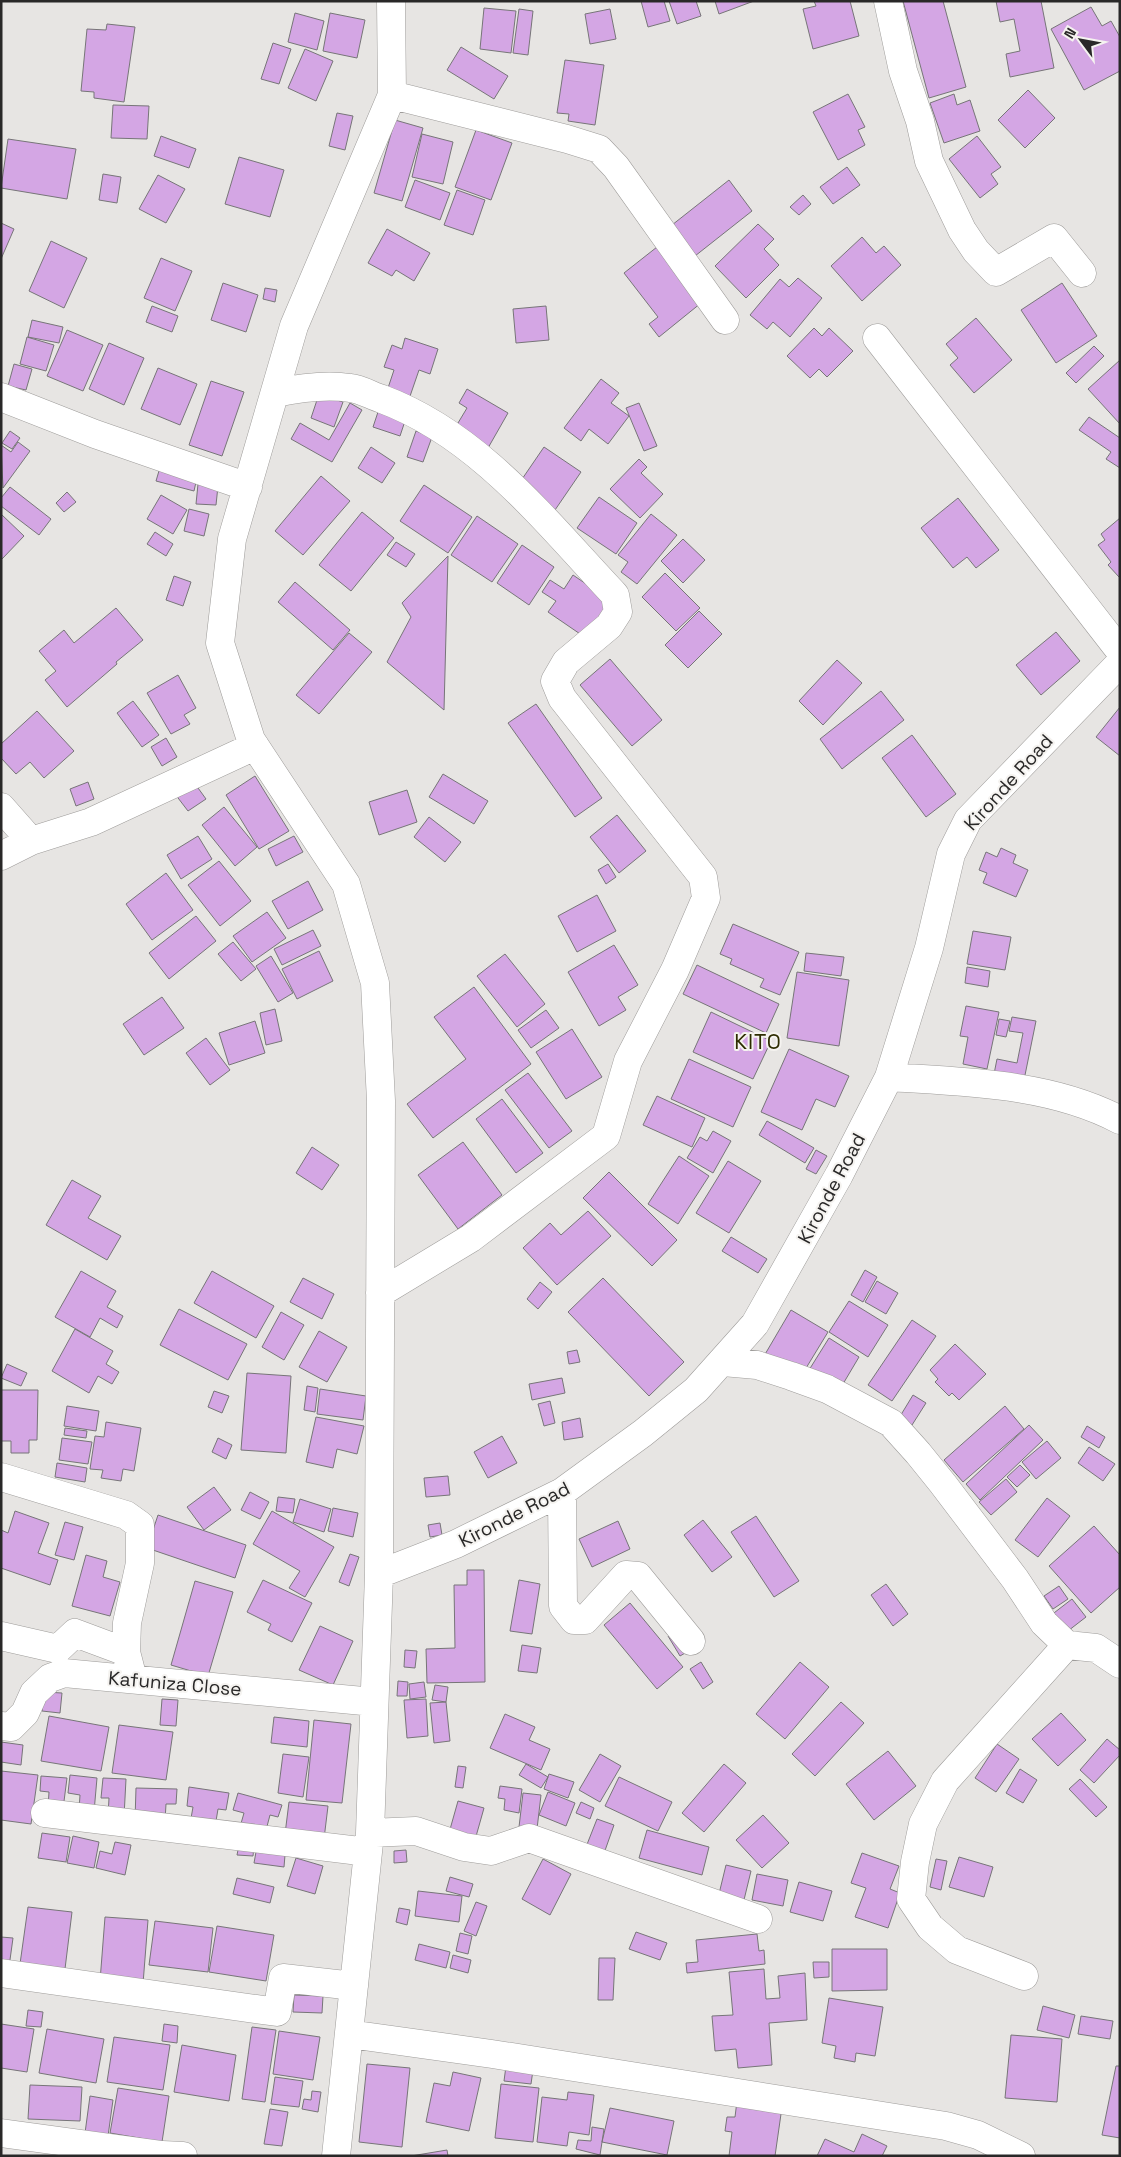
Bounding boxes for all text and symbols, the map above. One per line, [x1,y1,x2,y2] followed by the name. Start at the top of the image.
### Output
[1056,15,1106,65] north arrow
[1060,24,1080,42] text: N
[958,729,1058,836] street label: Kironde Road
[734,1028,782,1055] district label: KITO
[792,1129,871,1248] street label: Kironde Road
[454,1476,574,1553] street label: Kironde Road
[107,1665,243,1702] street label: Kafuniza Close

